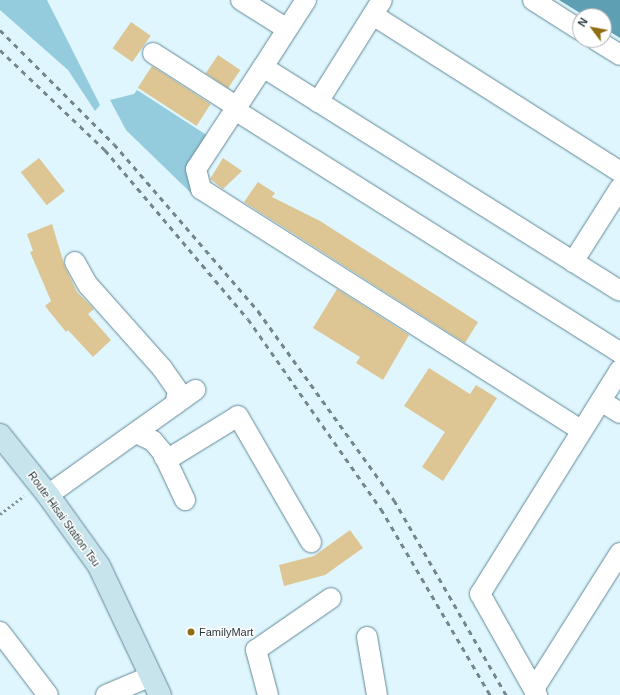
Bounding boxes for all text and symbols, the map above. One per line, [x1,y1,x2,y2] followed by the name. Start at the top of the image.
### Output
[572,8,612,48] north arrow
[575,16,590,29] text: N
[25,469,103,569] street label: Route Hisai Station Tsu
[199,625,253,639] place label: FamilyMart
[186,627,196,637] marker: FamilyMart

